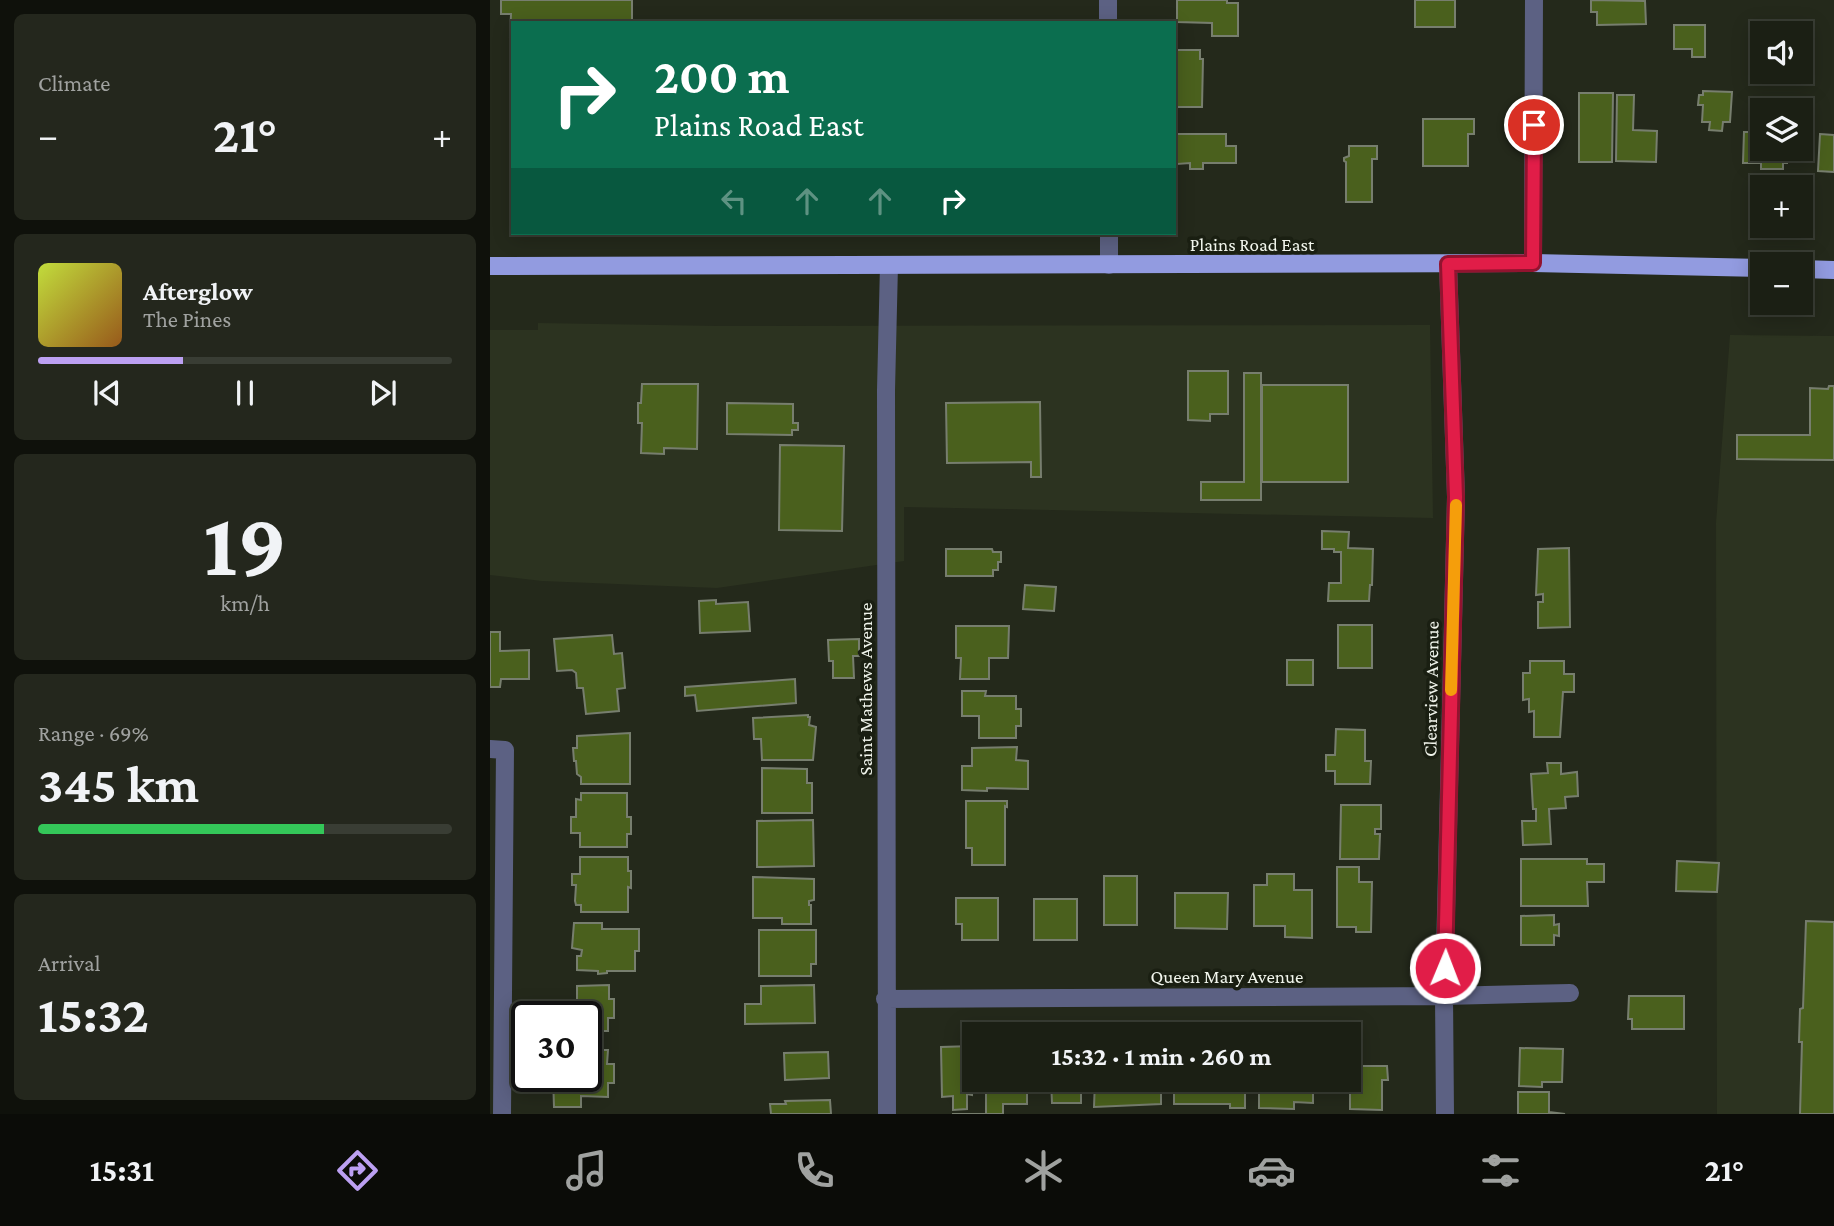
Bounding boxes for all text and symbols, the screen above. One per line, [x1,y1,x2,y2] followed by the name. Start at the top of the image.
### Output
[1750,21,1813,315] map controls
[1750,21,1813,84] button: sound
[539,49,630,140] icon: right
[654,49,789,104] text: 200 m
[38,70,110,96] text: Climate
[1504,95,1564,155] pin
[1750,98,1813,161] button: layers
[213,105,277,163] text: 21°
[1515,106,1553,144] icon: arrive
[654,107,864,143] text: Plains Road East
[38,114,58,156] text: −
[432,114,452,156] text: +
[1750,175,1813,238] button: +
[715,182,753,220] icon: left
[788,182,826,220] icon: ahead
[861,182,899,220] icon: ahead
[934,182,972,220] icon: right
[1190,234,1315,255] street label: Plains Road East
[1750,252,1813,315] button: −
[143,277,253,306] text: Afterglow
[143,306,231,332] text: The Pines
[88,374,126,412] icon: previous
[226,374,264,412] icon: pause
[364,374,402,412] icon: next
[203,493,287,595] text: 19
[220,590,270,616] text: km/h
[855,603,876,775] street label: Saint Mathews Avenue
[1419,621,1443,757] street label: Clearview Avenue
[38,720,149,746] text: Range · 69%
[38,755,199,813] text: 345 km
[1408,931,1482,1005] position arrow
[38,950,101,976] text: Arrival
[1151,966,1303,987] street label: Queen Mary Avenue
[38,985,149,1043] text: 15:32
[511,1001,602,1092] speed limit sign: 30
[1051,1042,1272,1071] text: 15:32 · 1 min · 260 m
[333,1146,382,1195] icon: directions
[562,1146,611,1195] icon: music
[790,1146,839,1195] icon: phone
[1019,1146,1068,1195] icon: climate
[1247,1146,1296,1195] icon: car
[1476,1146,1525,1195] icon: filters
[90,1152,154,1188] text: 15:31
[1704,1152,1744,1188] text: 21°

